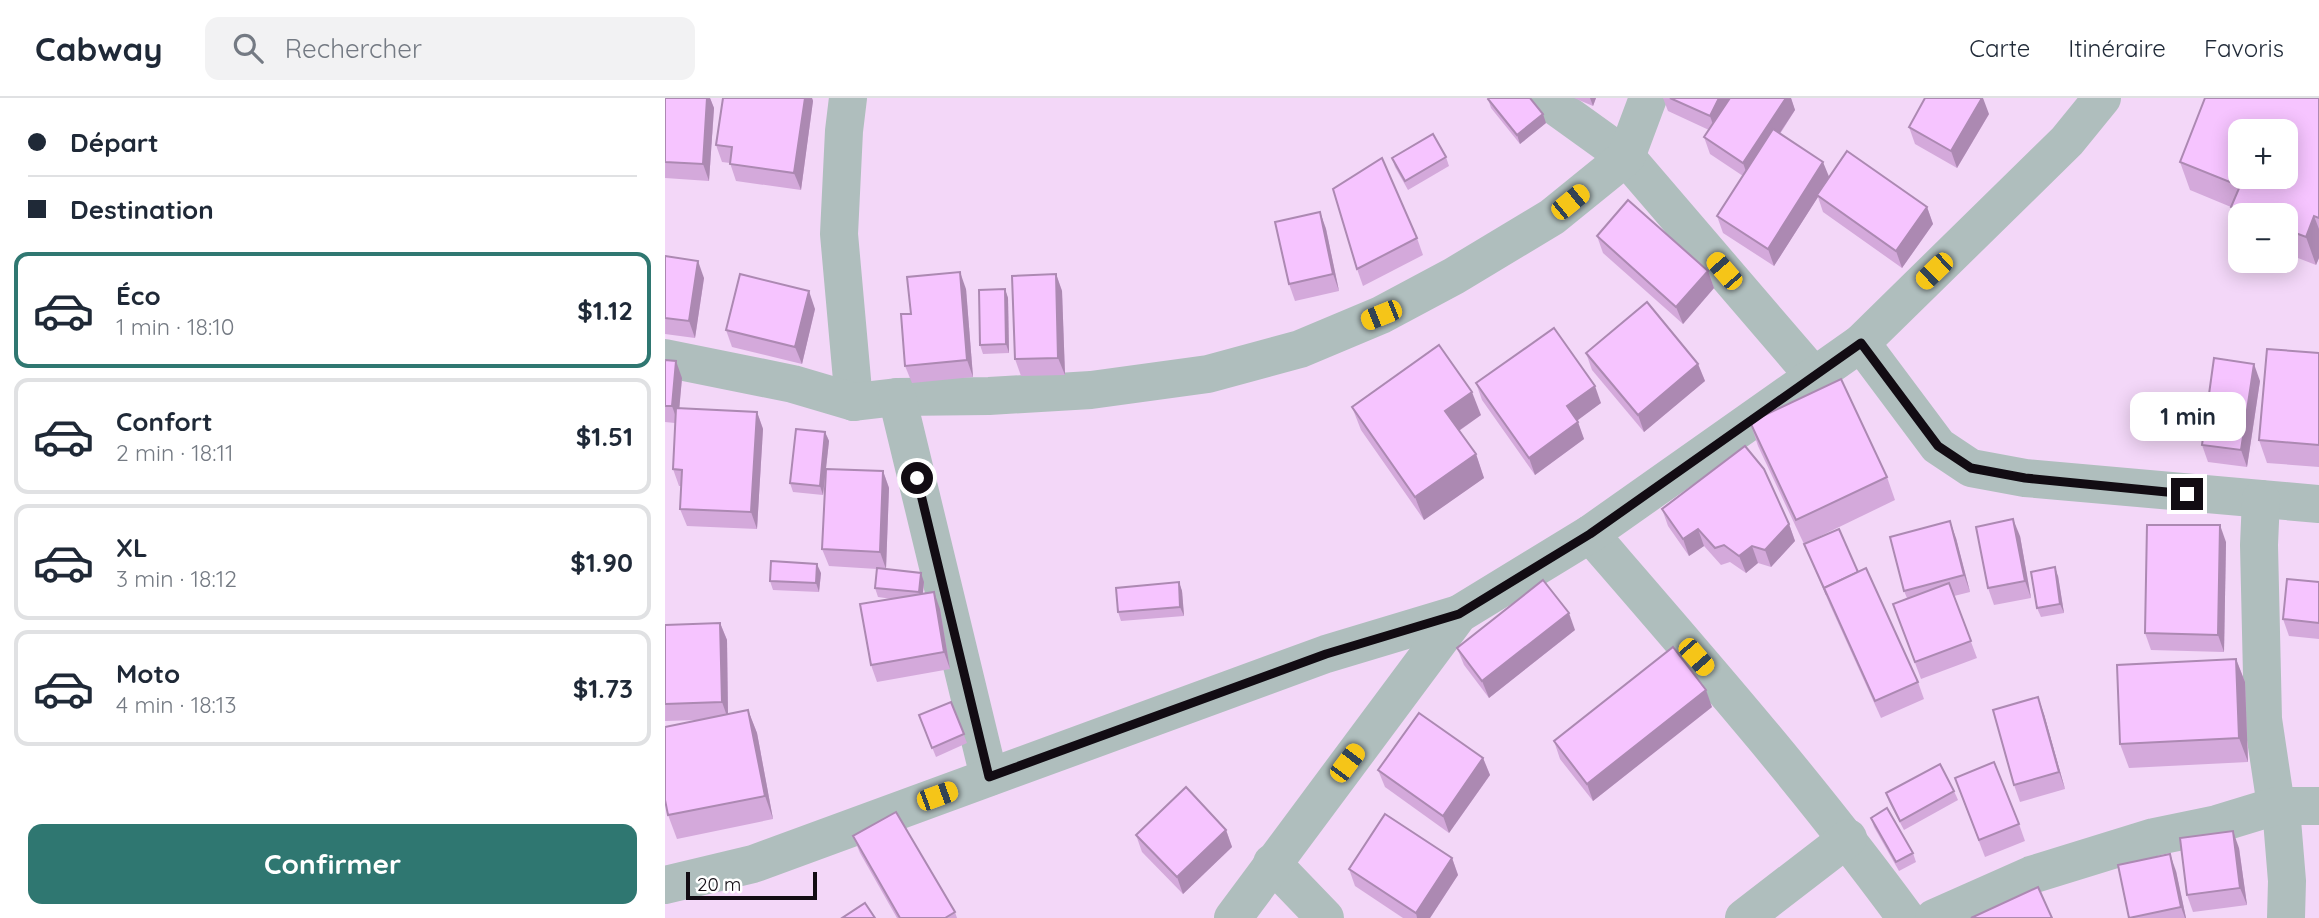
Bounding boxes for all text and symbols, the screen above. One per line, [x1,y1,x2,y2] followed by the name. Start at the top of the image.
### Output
[205,17,695,80] search box
[35,28,163,69] text: Cabway
[229,29,267,67] icon: search
[285,32,422,65] text: Rechercher
[1969,33,2030,63] text: Carte
[2068,33,2166,63] text: Itinéraire
[2204,33,2284,63] text: Favoris
[2228,119,2298,273] map controls
[2228,119,2298,189] button: +
[70,126,159,159] text: Départ
[1548,181,1593,223] car
[70,193,214,226] text: Destination
[2228,203,2298,273] button: −
[1703,248,1746,294] car
[1912,249,1957,293] car
[32,279,95,342] icon: car
[116,279,161,312] text: Éco
[577,294,633,327] text: $1.12
[1358,297,1405,333] car
[116,312,234,341] text: 1 min · 18:10
[2129,392,2245,442] callout: 1 min
[2160,402,2216,431] text: 1 min
[32,405,95,468] icon: car
[116,405,213,438] text: Confort
[576,420,633,453] text: $1.51
[116,438,234,467] text: 2 min · 18:11
[901,462,933,494] route start
[2171,478,2203,510] route end
[32,531,95,594] icon: car
[116,531,148,564] text: XL
[570,546,633,579] text: $1.90
[116,564,237,593] text: 3 min · 18:12
[1675,634,1718,680] car
[32,657,95,720] icon: car
[116,657,180,690] text: Moto
[573,672,633,705] text: $1.73
[116,690,236,719] text: 4 min · 18:13
[1326,740,1369,786] car
[914,779,961,813] car
[28,824,637,904] button: Confirmer
[686,869,817,901] scale bar
[697,872,741,896] text: 20 m

